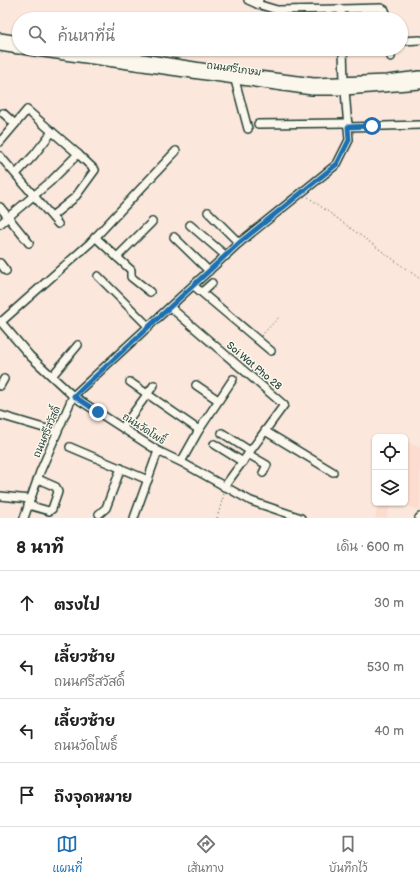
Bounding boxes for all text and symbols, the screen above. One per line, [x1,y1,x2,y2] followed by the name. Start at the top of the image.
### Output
[12,12,408,56] search box
[26,23,48,45] icon: search
[58,27,115,46] text: ค้นหาที่นี่
[206,58,262,79] street label: ถนนศรีเกษม
[363,117,381,135] route start
[224,339,284,393] street label: Soi Wat Pho 28
[27,403,63,459] street label: ถนนศรีสวัสดิ์
[89,403,107,421] route end
[120,407,171,448] street label: ถนนวัดโพธิ์
[372,434,408,506] map controls
[372,434,408,470] button: locate
[372,470,408,506] button: layers
[16,538,64,558] text: 8 นาที
[336,539,404,555] text: เดิน · 600 m
[16,592,38,614] icon: ahead
[374,595,404,611] text: 30 m
[54,596,100,615] text: ตรงไป
[54,648,115,667] text: เลี้ยวซ้าย
[16,656,38,678] icon: left
[367,659,404,675] text: 530 m
[54,674,125,690] text: ถนนศรีสวัสดิ์
[54,712,115,731] text: เลี้ยวซ้าย
[16,720,38,742] icon: left
[374,723,404,739] text: 40 m
[54,738,118,754] text: ถนนวัดโพธิ์
[16,784,38,806] icon: arrive
[54,788,132,807] text: ถึงจุดหมาย
[53,833,82,876] tab: แผนที่
[187,833,224,876] tab: เส้นทาง
[329,833,367,876] tab: บันทึกไว้

